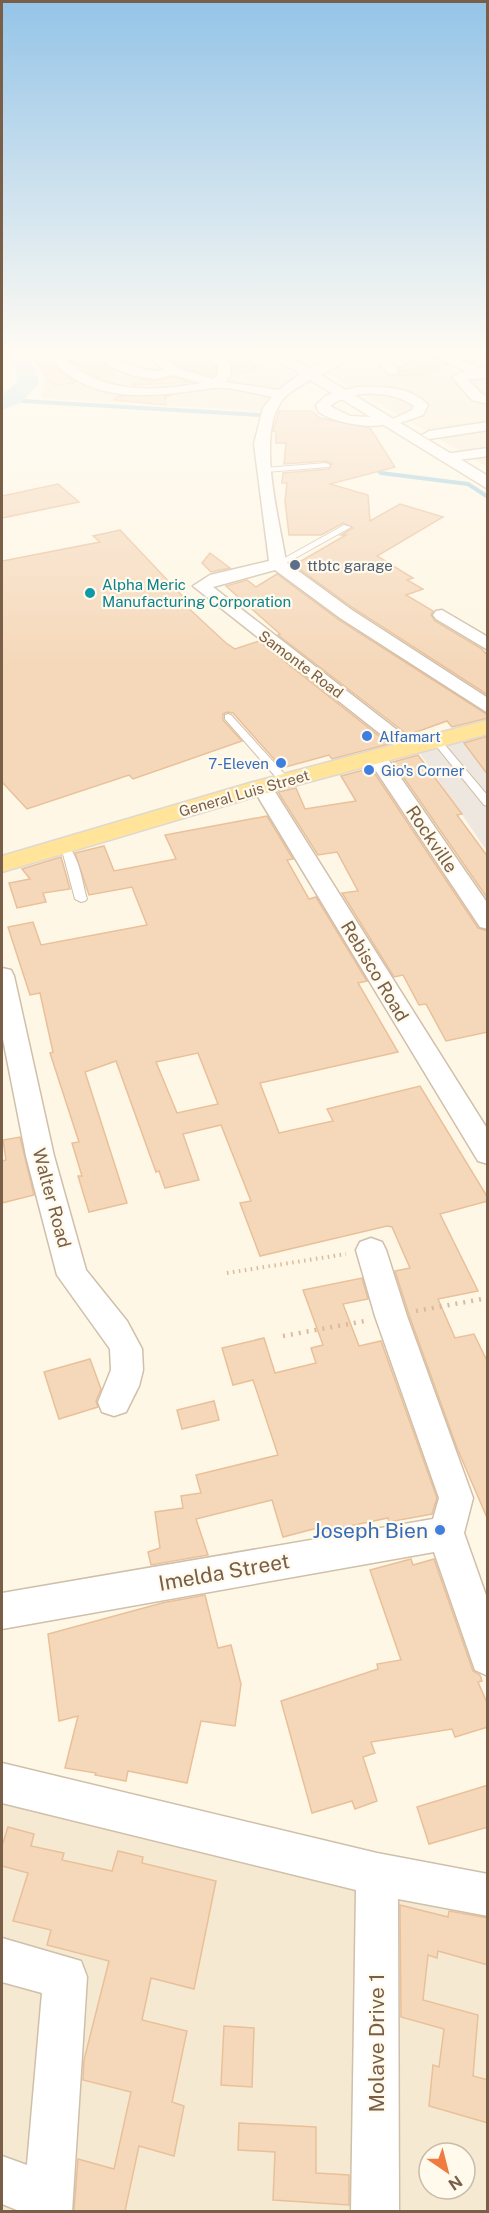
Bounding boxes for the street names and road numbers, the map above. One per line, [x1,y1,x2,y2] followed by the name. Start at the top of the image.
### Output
[255,627,347,701] street label: Samonte Road
[177,766,311,820] street label: General Luis Street
[402,802,462,876] street label: Rockville
[337,917,413,1025] street label: Rebisco Road
[29,1146,75,1250] street label: Walter Road
[157,1548,291,1596] street label: Imelda Street
[364,1974,389,2112] street label: Molave Drive 1

